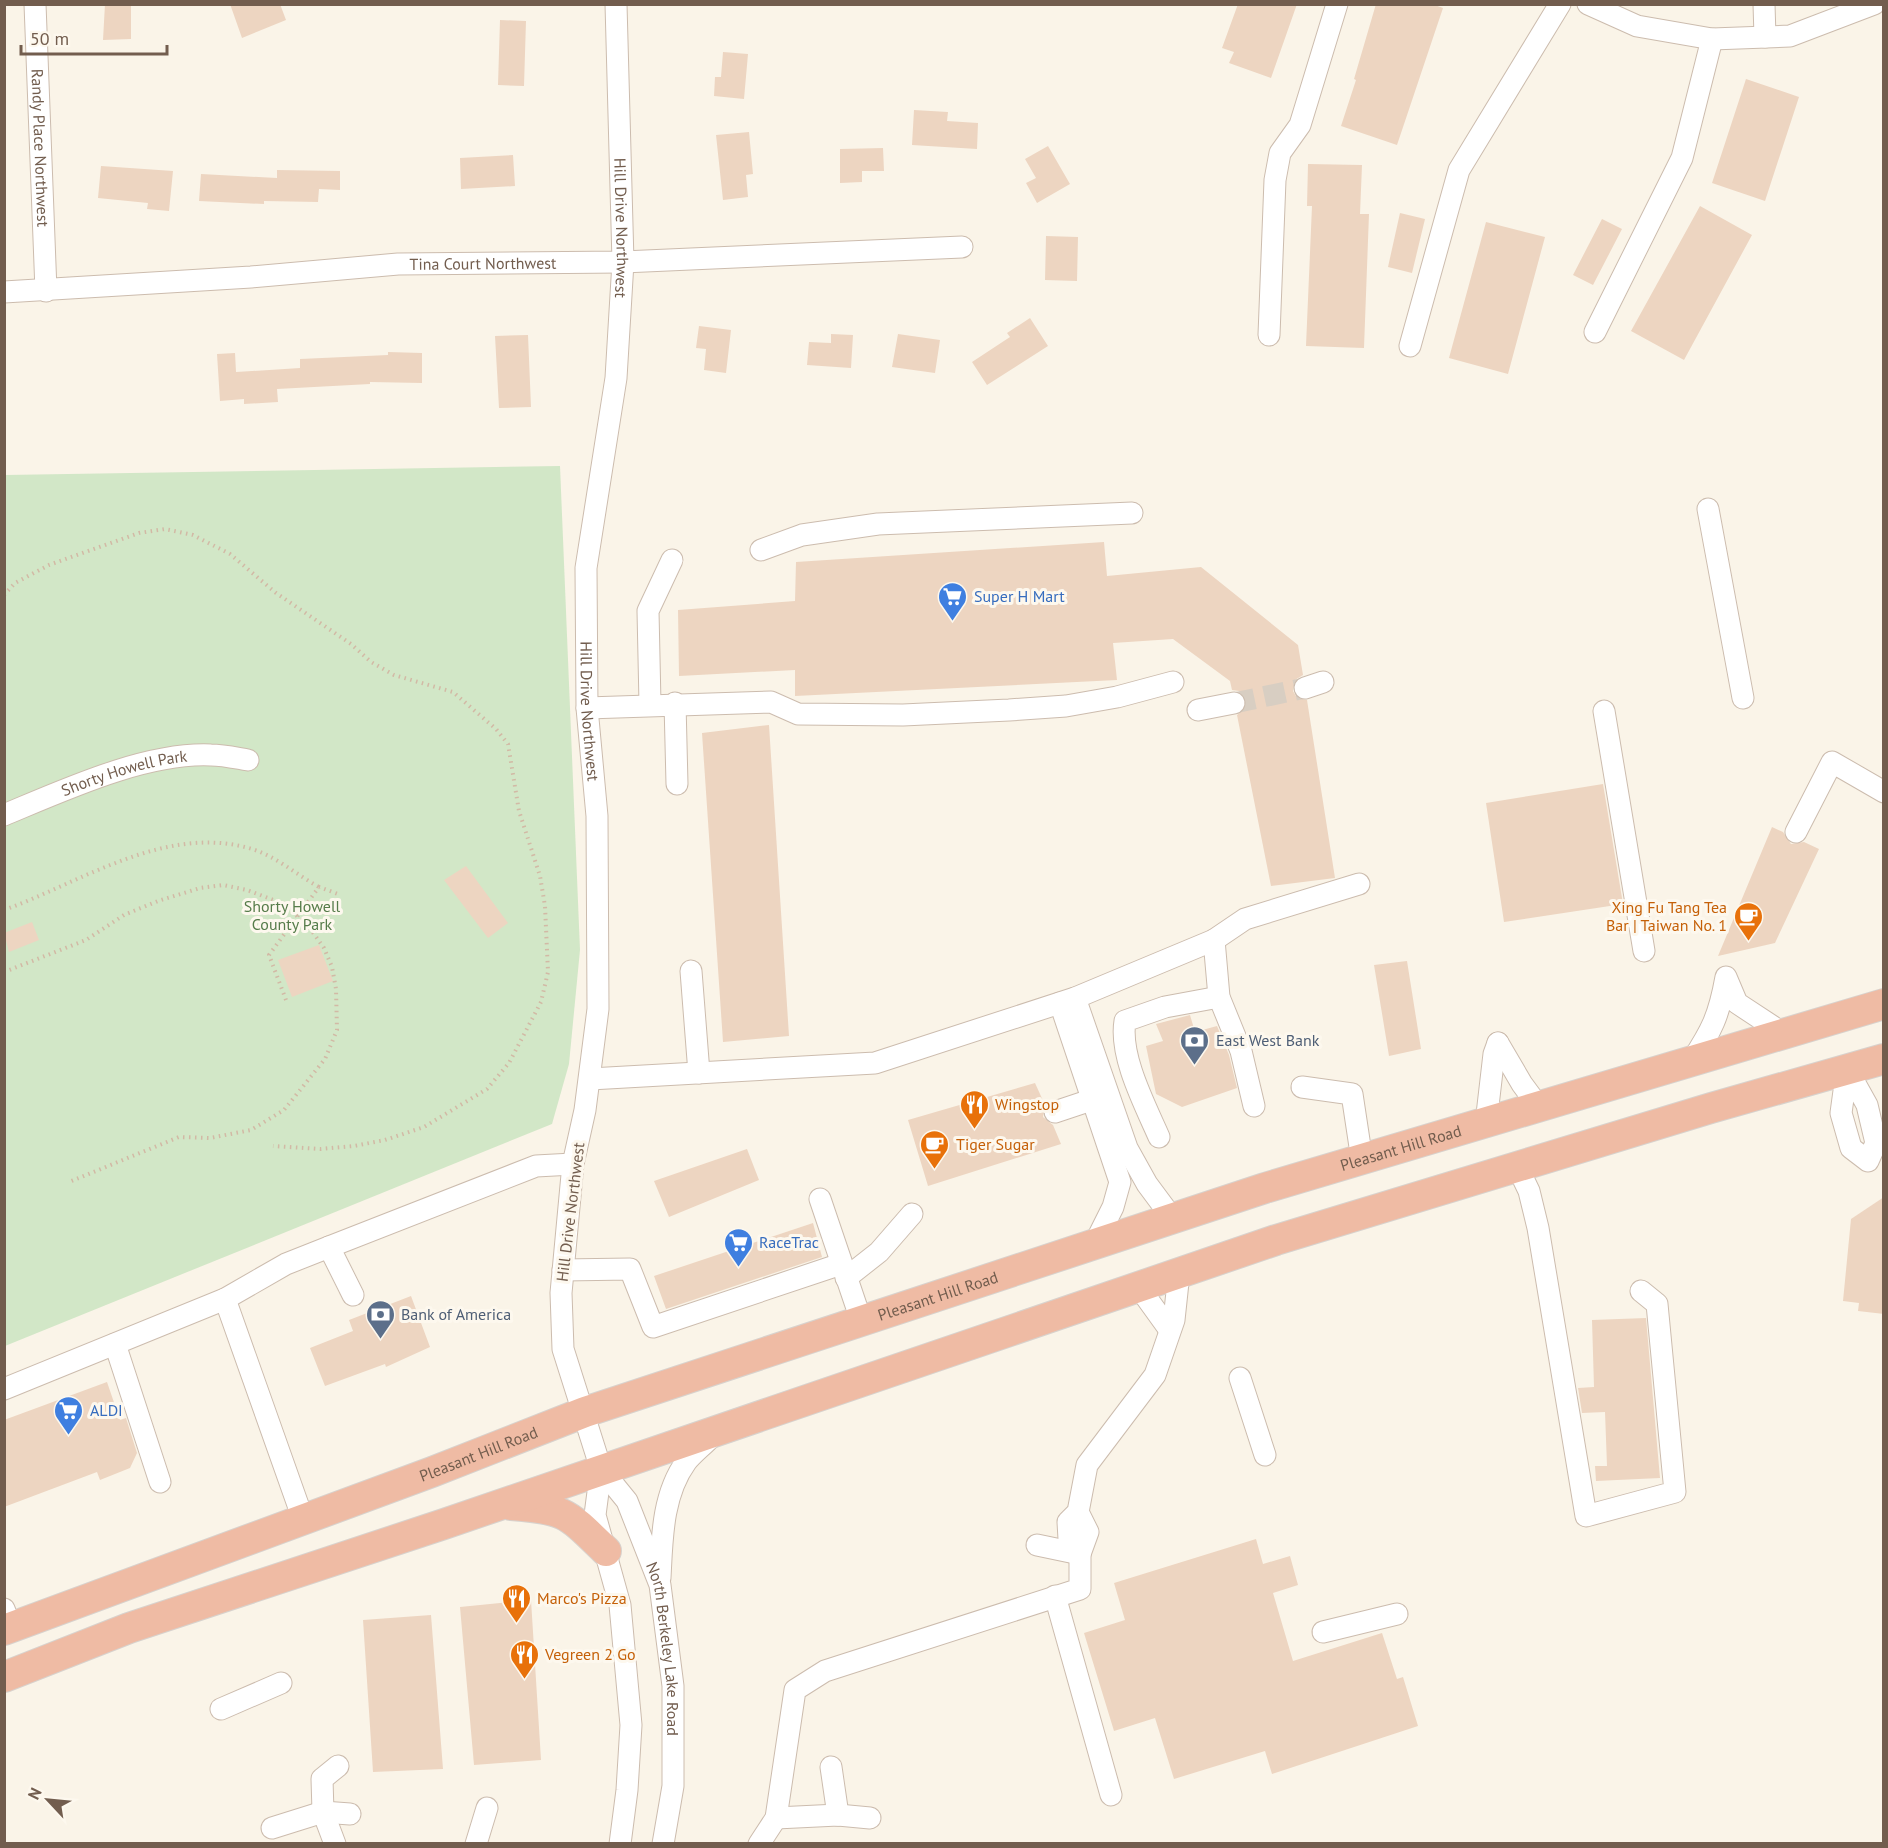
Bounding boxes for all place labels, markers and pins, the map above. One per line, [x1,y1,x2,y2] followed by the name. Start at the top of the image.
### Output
[937,580,969,622] supermarket icon: Super H Mart
[974,586,1065,606] place label: Super H Mart
[1606,897,1727,935] place label: Xing Fu Tang Tea Bar | Taiwan No. 1
[1732,900,1764,942] cafe icon: Xing Fu Tang Tea Bar | Taiwan No. 1
[1179,1024,1211,1066] bank icon: East West Bank
[1216,1030,1320,1050] place label: East West Bank
[958,1088,990,1130] restaurant icon: Wingstop
[995,1094,1059,1114] place label: Wingstop
[919,1128,951,1170] cafe icon: Tiger Sugar
[956,1134,1035,1154] place label: Tiger Sugar
[722,1226,754,1268] supermarket icon: RaceTrac
[759,1232,819,1252] place label: RaceTrac
[364,1298,396,1340] bank icon: Bank of America
[401,1304,511,1324] place label: Bank of America
[53,1394,85,1436] supermarket icon: ALDI
[90,1400,123,1420] place label: ALDI
[500,1582,532,1624] restaurant icon: Marco's Pizza
[537,1588,627,1608] place label: Marco's Pizza
[508,1638,540,1680] restaurant icon: Vegreen 2 Go
[544,1644,636,1664] place label: Vegreen 2 Go

